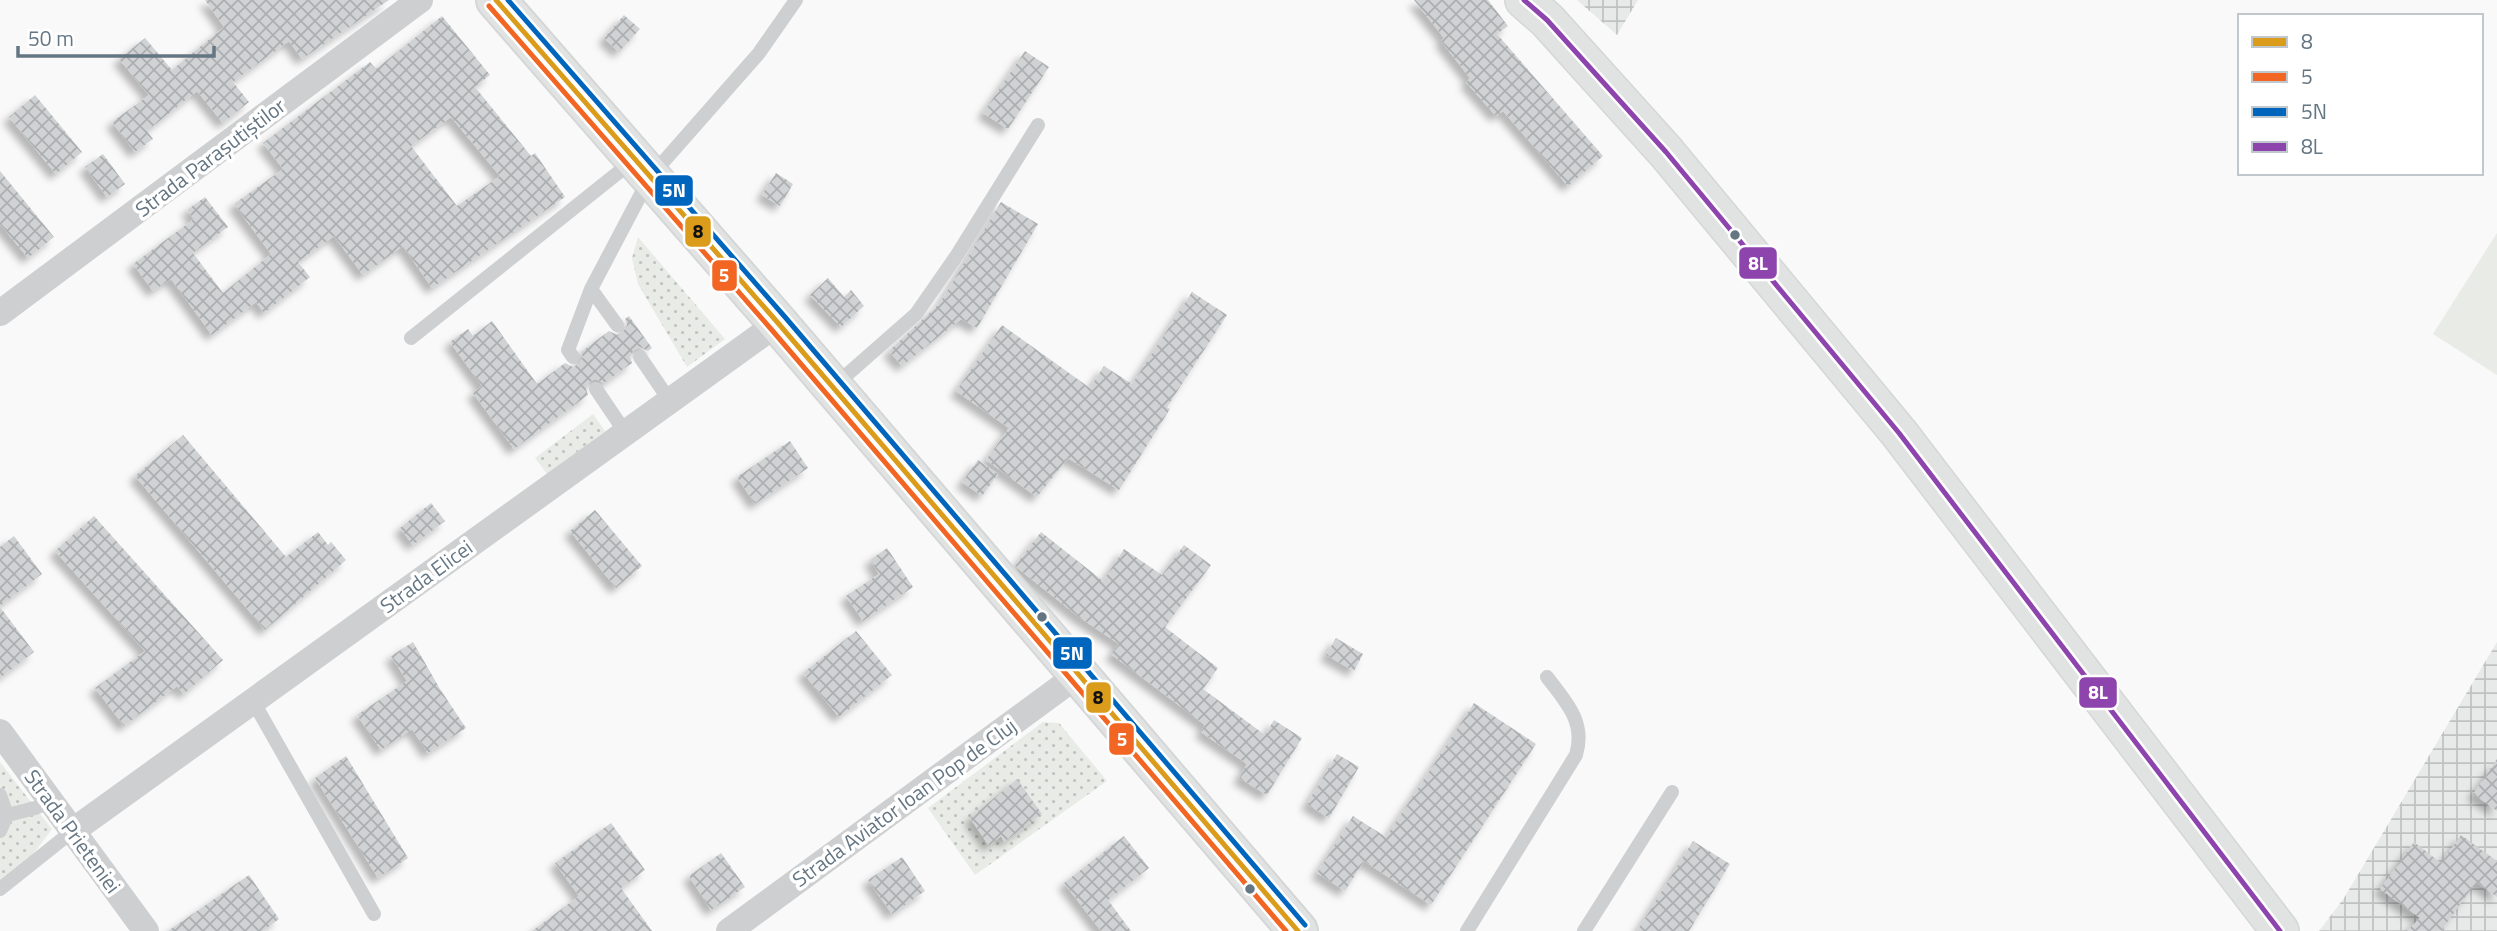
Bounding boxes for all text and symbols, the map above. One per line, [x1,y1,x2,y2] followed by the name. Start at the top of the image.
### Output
[18,14,214,58] scale bar
[2238,14,2483,175] legend
[28,22,74,54] text: 50 m
[2301,25,2313,57] text: 8
[2301,60,2313,92] text: 5
[128,90,292,224] street label: Strada Parașutiștilor
[2301,95,2327,127] text: 5N
[2301,130,2323,162] text: 8L
[654,174,694,207] line badge: 5N
[662,175,686,204] text: 5N
[684,215,712,248] line badge: 8
[693,216,704,245] text: 8
[1728,228,1742,242] unlabelled marker
[1738,246,1778,280] line badge: 8L
[1748,248,1768,277] text: 8L
[711,259,738,292] line badge: 5
[719,260,729,289] text: 5
[373,531,479,621] street label: Strada Elicei
[1035,610,1049,624] unlabelled marker
[1052,636,1093,670] line badge: 5N
[1060,638,1084,667] text: 5N
[2078,676,2118,709] line badge: 8L
[2088,677,2108,706] text: 8L
[1085,681,1112,714] line badge: 8
[1093,682,1104,711] text: 8
[785,710,1023,894] street label: Strada Aviator Ioan Pop de Cluj
[1108,722,1135,756] line badge: 5
[1117,724,1127,753] text: 5
[17,762,129,900] street label: Strada Prieteniei
[1243,882,1257,896] unlabelled marker

